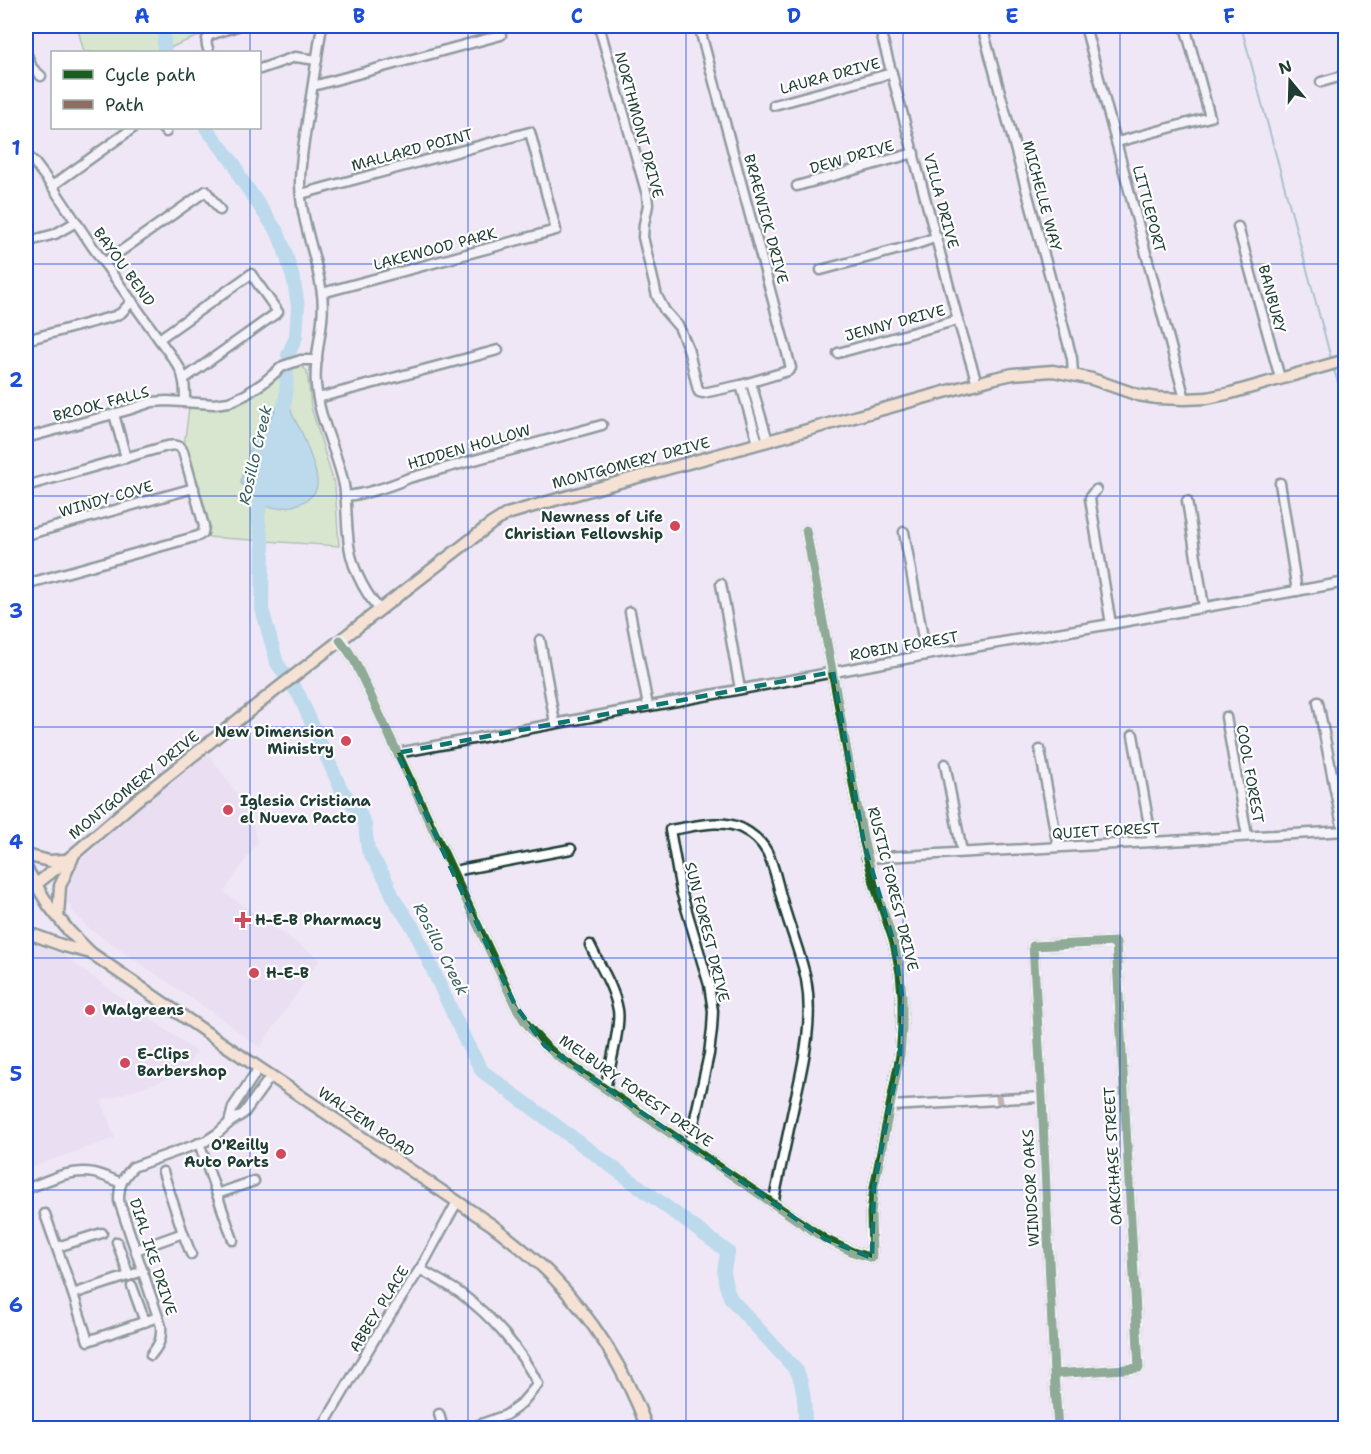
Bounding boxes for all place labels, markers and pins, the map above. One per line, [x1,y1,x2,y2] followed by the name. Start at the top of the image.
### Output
[504,507,663,544] place label: Newness of Life Christian Fellowship
[668,519,682,533] marker: Newness of Life Christian Fellowship
[215,722,334,759] place label: New Dimension Ministry
[339,734,353,748] marker: New Dimension Ministry
[240,791,372,828] place label: Iglesia Cristiana el Nueva Pacto
[221,803,235,817] marker: Iglesia Cristiana el Nueva Pacto
[255,910,381,930] place label: H-E-B Pharmacy
[236,913,250,927] marker: H-E-B Pharmacy
[266,963,309,983] place label: H-E-B
[247,966,261,980] marker: H-E-B
[102,1000,184,1020] place label: Walgreens
[83,1003,97,1017] marker: Walgreens
[137,1044,227,1081] place label: E-Clips Barbershop
[118,1056,132,1070] marker: E-Clips Barbershop
[184,1135,269,1172] place label: O'Reilly Auto Parts
[274,1147,288,1161] marker: O'Reilly Auto Parts

